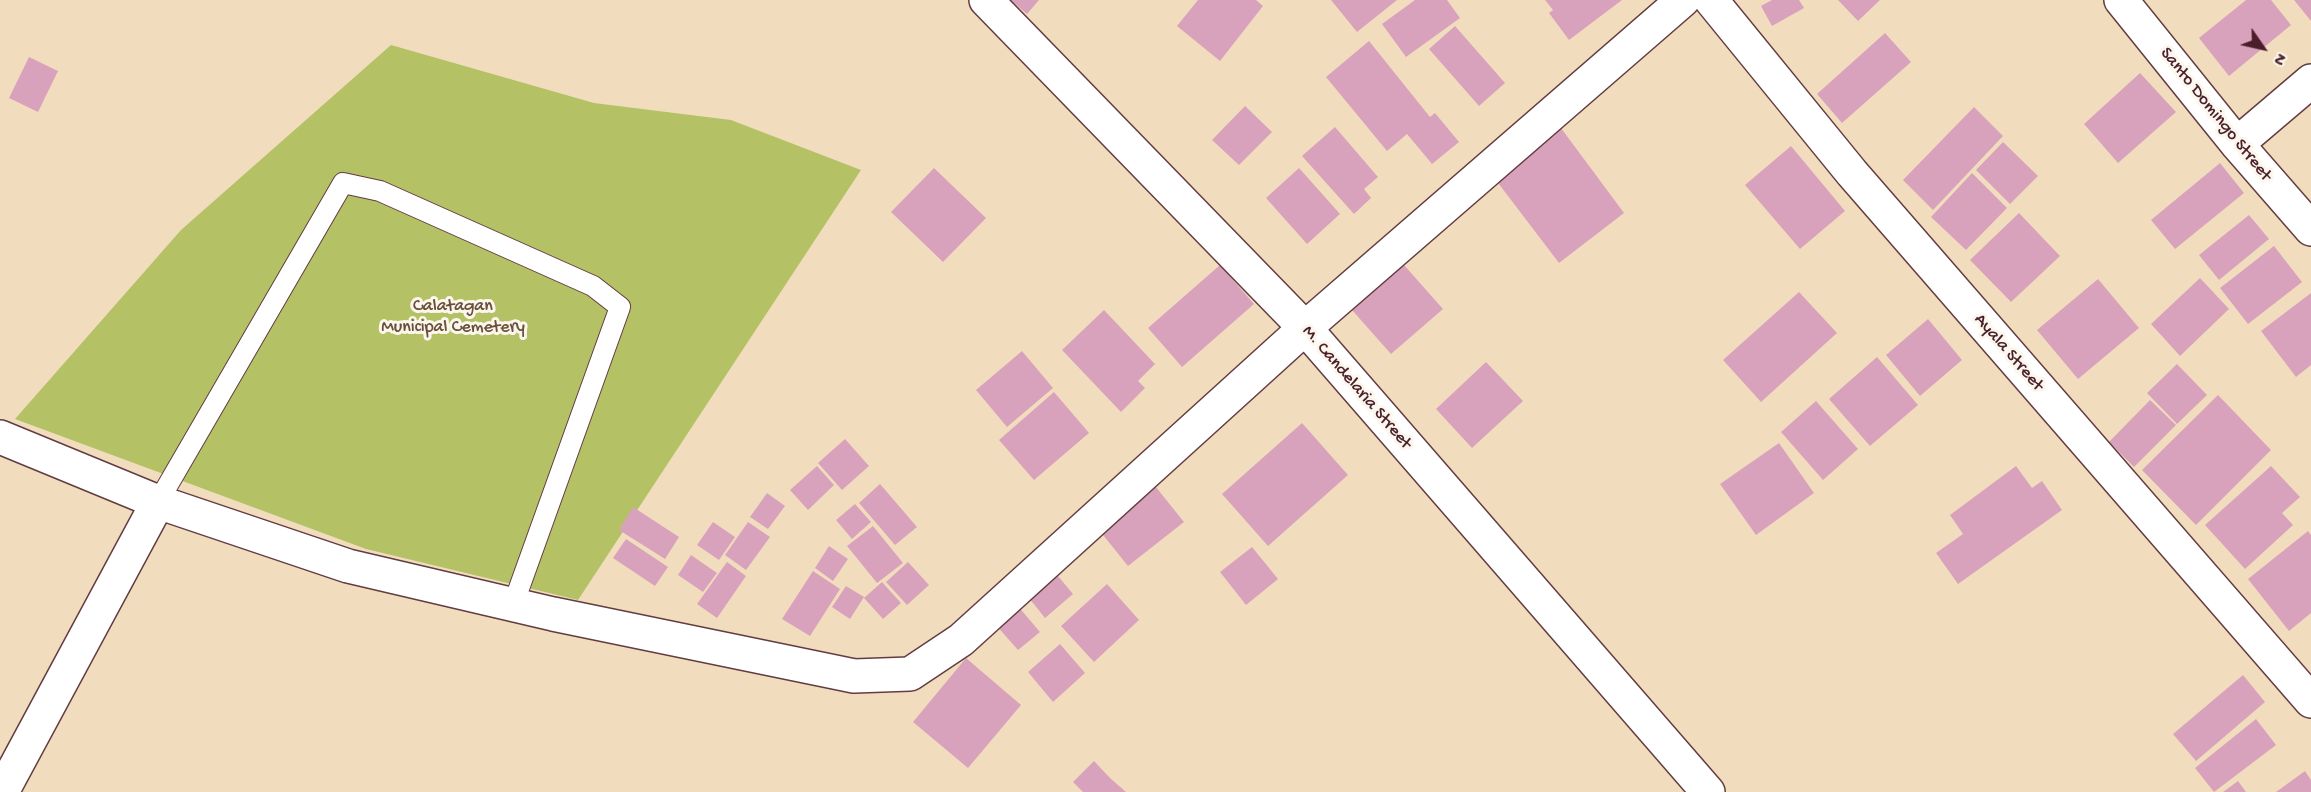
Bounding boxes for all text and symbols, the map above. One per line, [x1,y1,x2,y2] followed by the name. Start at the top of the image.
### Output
[2233,18,2293,78] north arrow
[2154,44,2276,186] street label: Santo Domingo Street
[2268,49,2289,68] text: N
[381,296,525,338] park label: Calatagan Municipal Cemetery
[1968,310,2048,396] street label: Ayala Street
[1296,322,1416,454] street label: M. Candelaria Street

